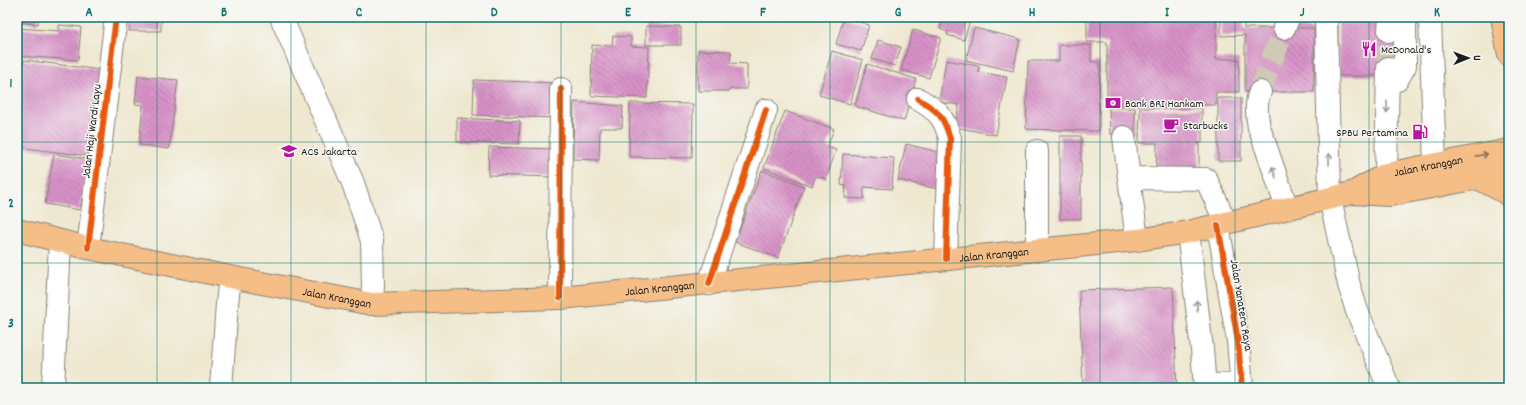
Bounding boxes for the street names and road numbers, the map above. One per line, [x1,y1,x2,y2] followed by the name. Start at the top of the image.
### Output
[78,83,107,179] street label: Jalan Haji Wardi Layu
[1393,152,1465,182] street label: Jalan Kranggan
[959,244,1030,268] street label: Jalan Kranggan
[1225,258,1256,353] street label: Jalan Yanatera Raya
[624,277,696,301] street label: Jalan Kranggan
[301,284,373,314] street label: Jalan Kranggan

